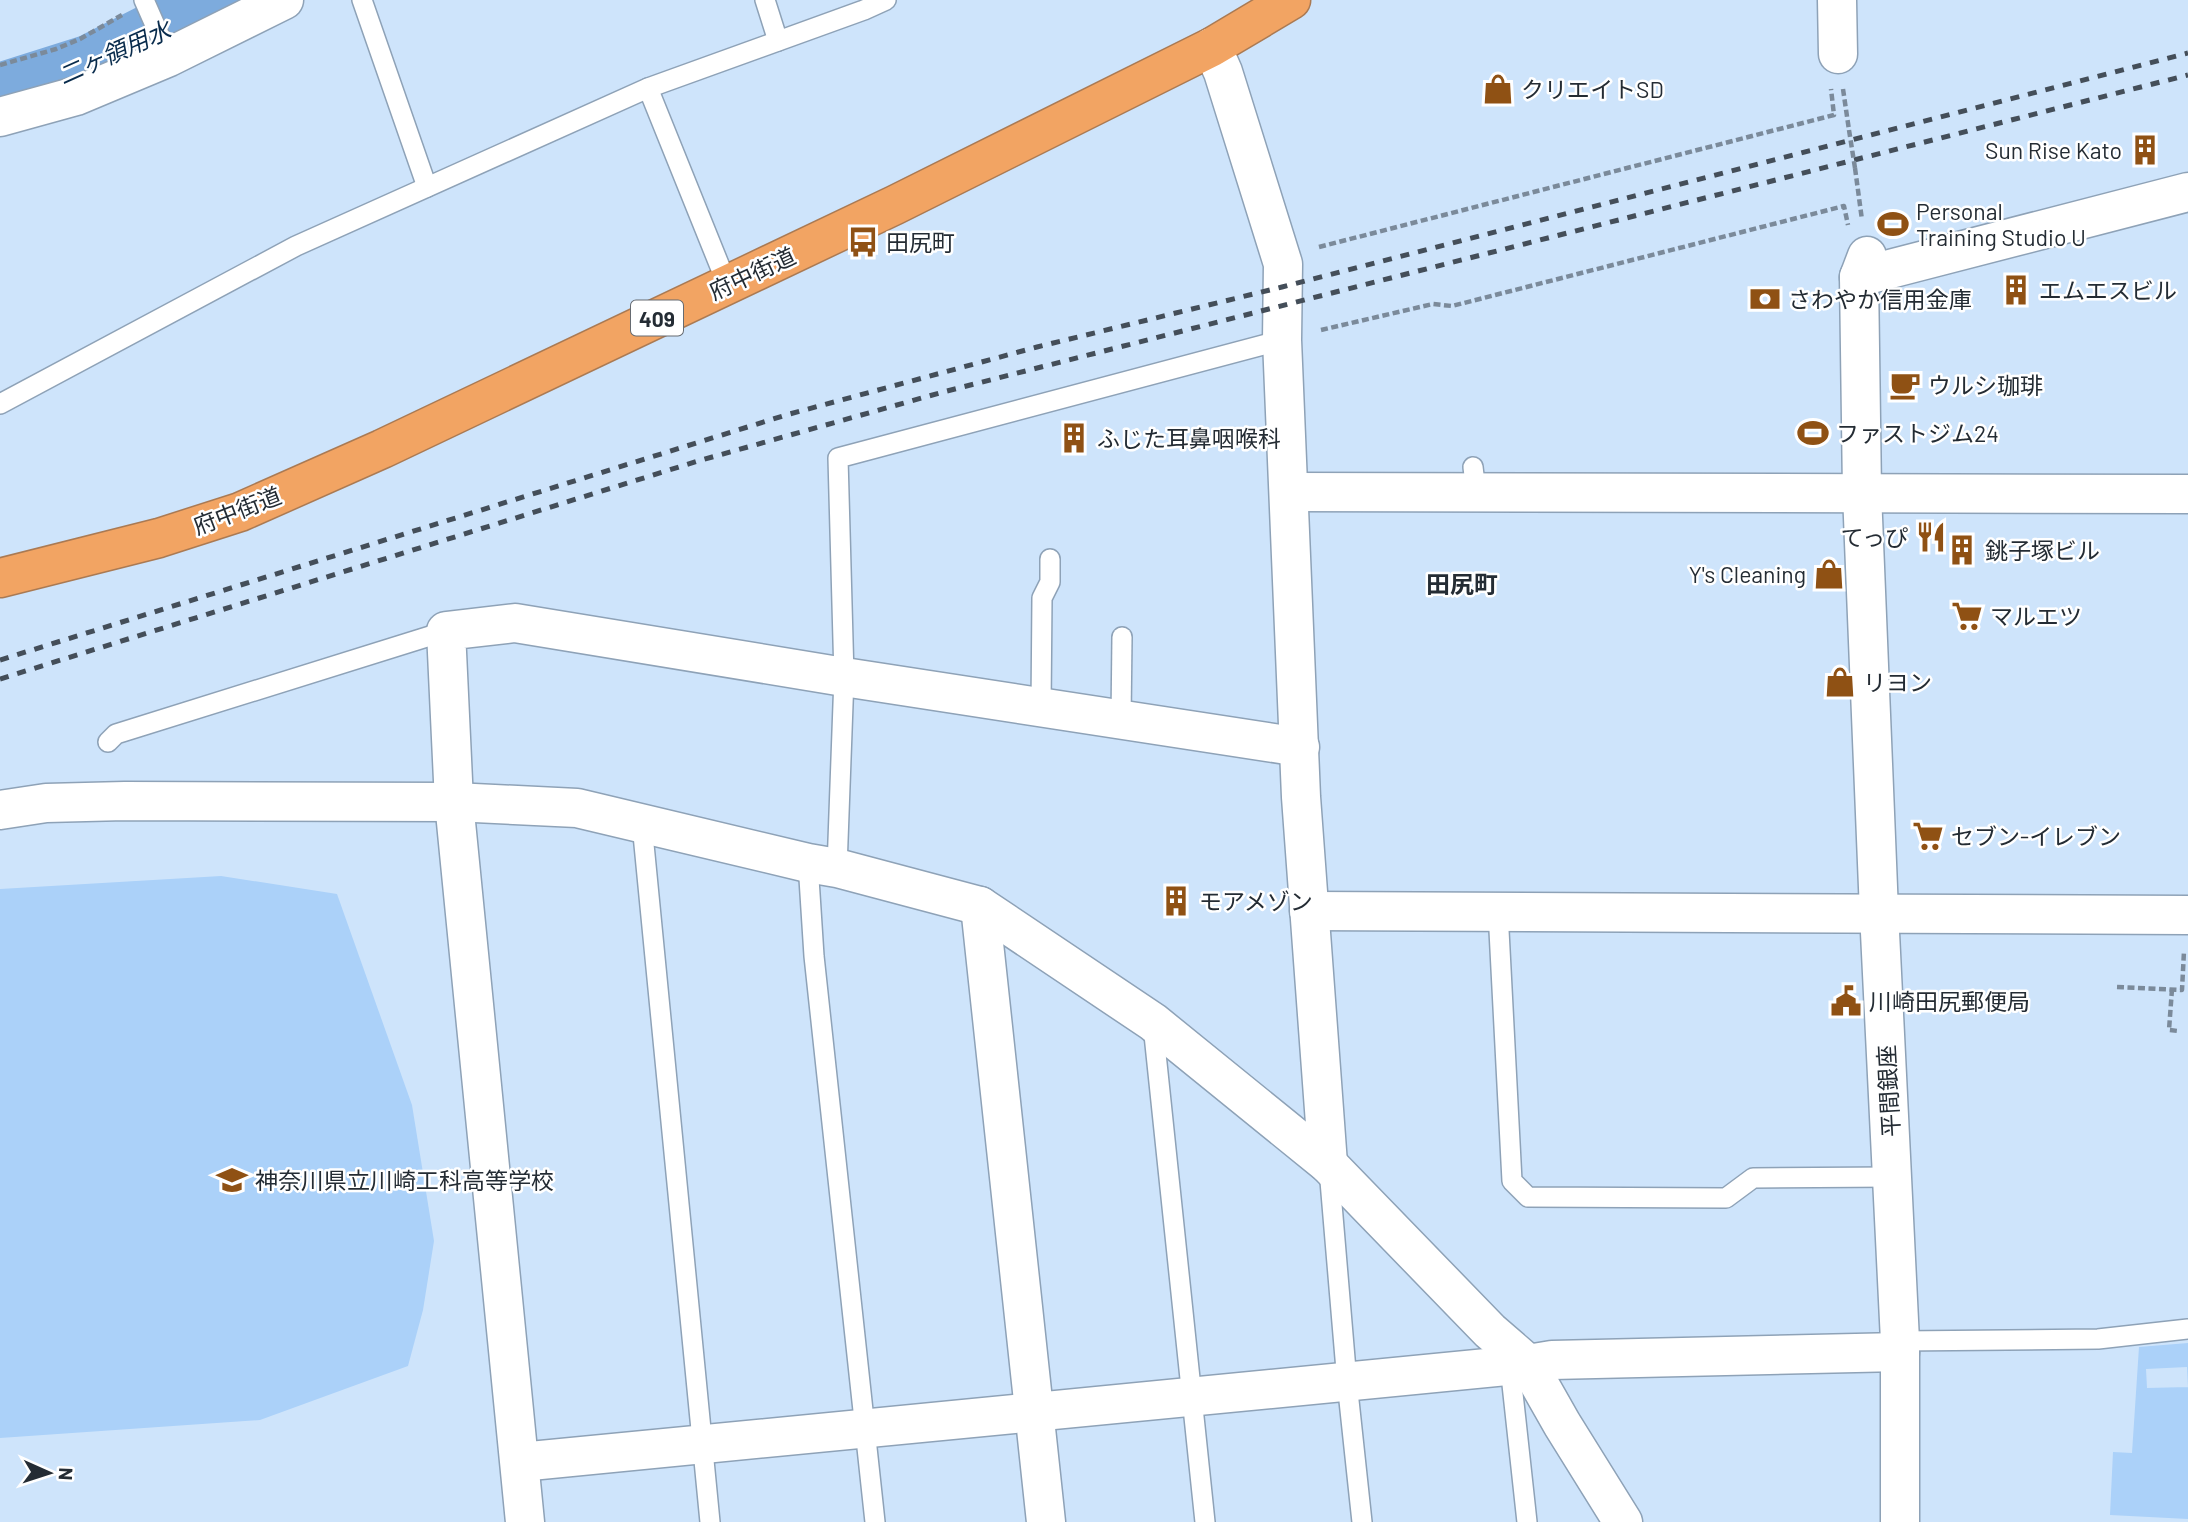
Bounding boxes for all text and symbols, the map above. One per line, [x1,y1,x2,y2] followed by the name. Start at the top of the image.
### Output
[53,13,177,90] water label: 二ヶ領用水
[1481,72,1515,106] shop icon: クリエイトSD
[1521,75,1664,103] place label: クリエイトSD
[2128,133,2162,167] building icon: Sun Rise Kato
[1985,136,2122,164] place label: Sun Rise Kato
[1916,197,2086,251] place label: Personal Training Studio U
[1876,207,1910,241] sports icon: Personal Training Studio U
[846,225,880,259] bus stop icon: 田尻町
[886,228,955,256] place label: 田尻町
[704,241,800,305] street label: 府中街道
[1999,273,2033,307] building icon: エムエスビル
[2039,276,2177,304] place label: エムエスビル
[1748,282,1782,316] bank icon: さわやか信用金庫
[1788,285,1972,313] place label: さわやか信用金庫
[631,300,683,336] road number: 409
[1888,368,1922,402] cafe icon: ウルシ珈琲
[1928,371,2043,399] place label: ウルシ珈琲
[1796,416,1830,450] sports icon: ファストジム24
[1836,419,1999,447] place label: ファストジム24
[1057,421,1091,455] building icon: ふじた耳鼻咽喉科
[1097,424,1281,452] place label: ふじた耳鼻咽喉科
[189,480,285,540] street label: 府中街道
[1914,520,1948,554] restaurant icon: てっぴ
[1840,523,1908,551] place label: てっぴ
[1945,533,1979,567] building icon: 銚子塚ビル
[1985,536,2100,564] place label: 銚子塚ビル
[1812,557,1846,591] shop icon: Y's Cleaning
[1689,560,1806,588] place label: Y's Cleaning
[1426,569,1498,598] district label: 田尻町
[1950,599,1984,633] supermarket icon: マルエツ
[1990,602,2082,630] place label: マルエツ
[1823,665,1857,699] shop icon: リヨン
[1863,668,1932,696] place label: リヨン
[1911,819,1945,853] supermarket icon: セブン-イレブン
[1951,822,2121,850] place label: セブン-イレブン
[1159,884,1193,918] building icon: モアメゾン
[1199,887,1313,915] place label: モアメゾン
[1829,984,1863,1018] public building icon: 川崎田尻郵便局
[1869,987,2030,1015] place label: 川崎田尻郵便局
[1872,1044,1904,1138] street label: 平間銀座
[215,1163,249,1197] school or university icon: 神奈川県立川崎工科高等学校
[255,1166,554,1194] place label: 神奈川県立川崎工科高等学校
[14,1438,84,1508] north arrow
[55,1467,78,1481] text: N

